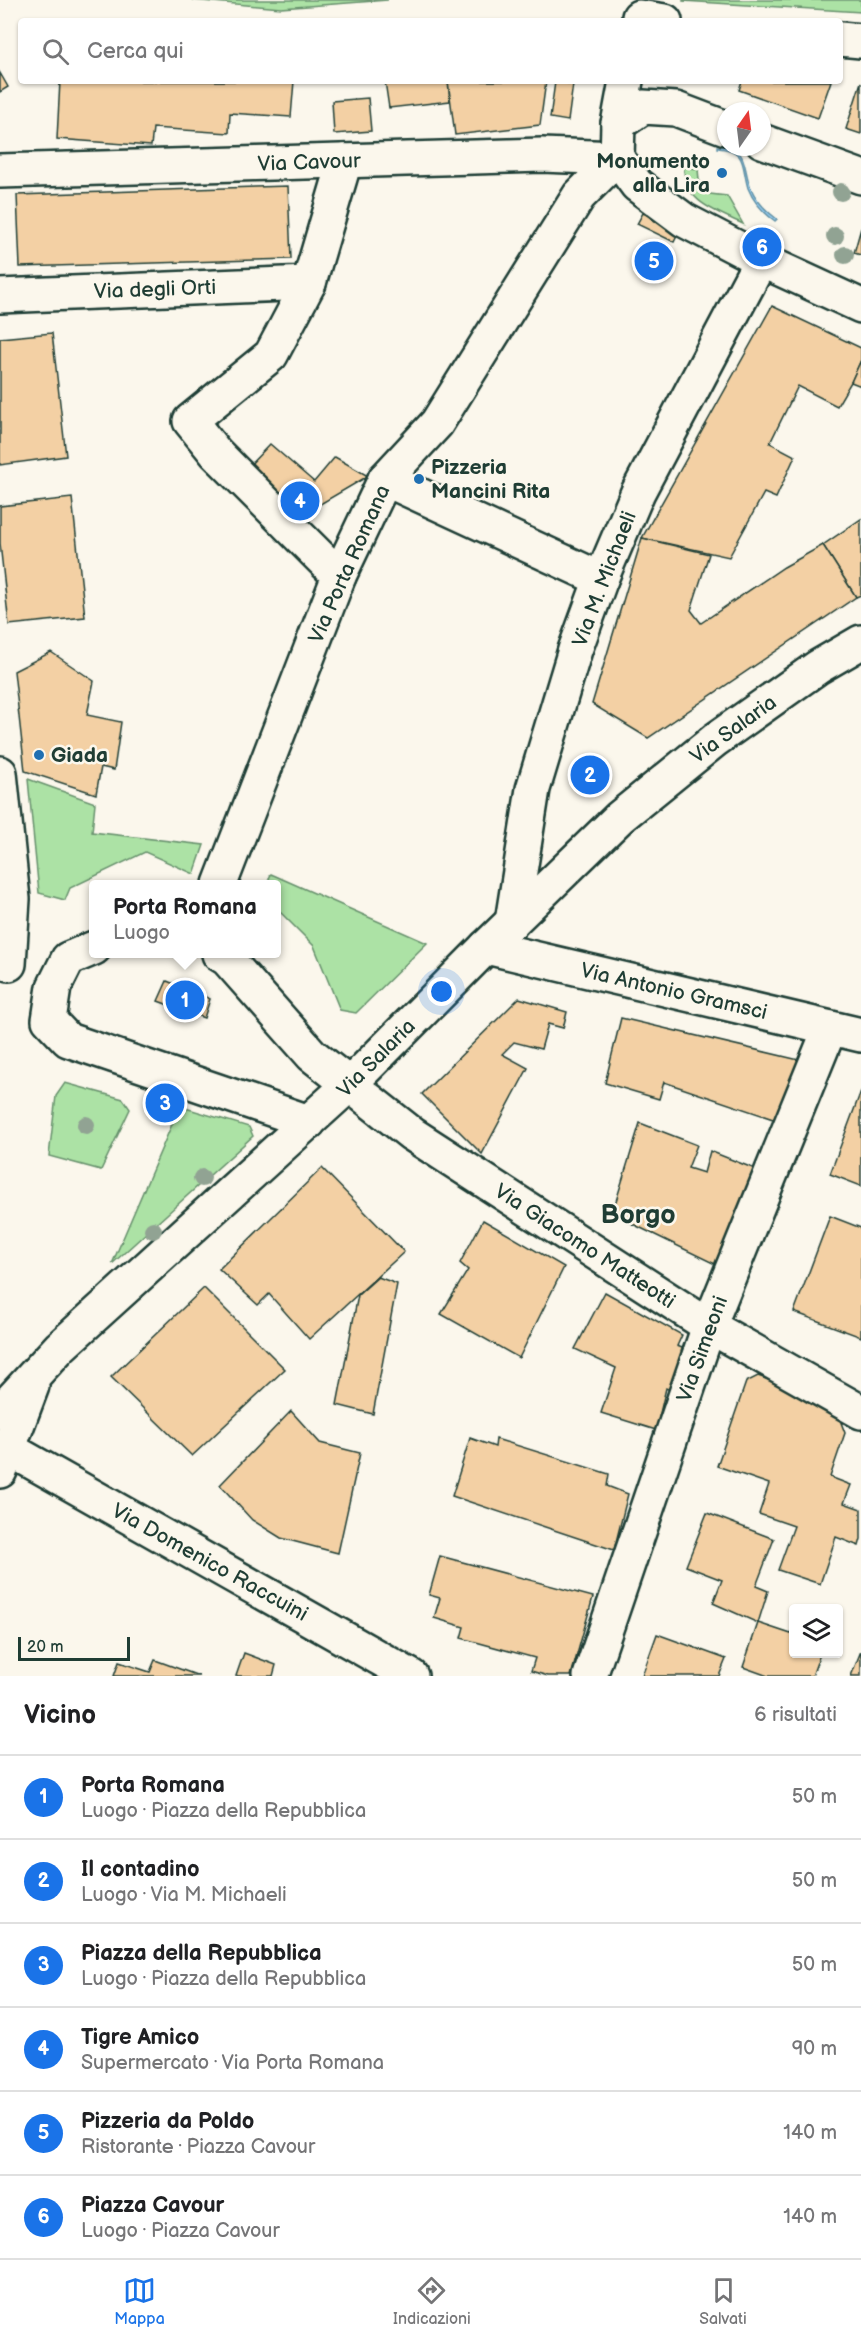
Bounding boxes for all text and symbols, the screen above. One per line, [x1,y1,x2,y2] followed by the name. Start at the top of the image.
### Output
[18,18,843,84] search box
[39,35,72,68] icon: search
[87,38,184,65] text: Cerca qui
[717,102,771,156] north arrow
[257,148,361,177] street label: Via Cavour
[596,149,710,198] place label: Monumento alla Lira
[715,166,729,180] marker: Monumento alla Lira
[742,224,782,270] pin: 6
[634,238,674,284] pin: 5
[93,275,217,304] street label: Via degli Orti
[431,455,550,504] place label: Pizzeria Mancini Rita
[412,472,426,486] marker: Pizzeria Mancini Rita
[280,478,320,524] pin: 4
[303,481,396,647] street label: Via Porta Romana
[567,508,642,650] street label: Via M. Michaeli
[685,690,781,769] street label: Via Salaria
[51,743,108,768] place label: Giada
[32,748,46,762] marker: Giada
[570,752,610,798] pin: 2
[89,880,281,958] popup
[113,894,257,921] text: Porta Romana
[113,921,170,945] text: Luogo
[578,958,770,1025] street label: Via Antonio Gramsci
[427,977,456,1006] your location
[166,978,204,1022] pin: 1
[332,1014,421,1103] street label: Via Salaria
[146,1080,184,1126] pin: 3
[490,1179,680,1314] street label: Via Giacomo Matteotti
[600,1199,676,1231] district label: Borgo
[672,1293,733,1406] street label: Via Simeoni
[107,1498,312,1627] street label: Via Domenico Raccuini
[789,1604,843,1658] map controls
[789,1604,843,1658] button: layers
[18,1634,130,1662] scale bar
[27,1638,63,1657] text: 20 m
[24,1700,96,1731] text: Vicino
[754,1703,837,1727] text: 6 risultati
[81,1772,225,1799] text: Porta Romana
[39,1785,48,1809] text: 1
[792,1785,837,1809] text: 50 m
[81,1799,366,1823] text: Luogo · Piazza della Repubblica
[81,1856,200,1883] text: Il contadino
[38,1869,49,1893] text: 2
[792,1869,837,1893] text: 50 m
[81,1883,287,1907] text: Luogo · Via M. Michaeli
[81,1940,322,1967] text: Piazza della Repubblica
[38,1953,49,1977] text: 3
[792,1953,837,1977] text: 50 m
[81,1967,366,1991] text: Luogo · Piazza della Repubblica
[81,2024,199,2051] text: Tigre Amico
[38,2037,49,2061] text: 4
[792,2037,837,2061] text: 90 m
[81,2051,384,2075] text: Supermercato · Via Porta Romana
[81,2108,254,2135] text: Pizzeria da Poldo
[38,2121,49,2145] text: 5
[783,2121,837,2145] text: 140 m
[81,2135,315,2159] text: Ristorante · Piazza Cavour
[81,2192,224,2219] text: Piazza Cavour
[37,2205,50,2229] text: 6
[783,2205,837,2229] text: 140 m
[81,2219,280,2243] text: Luogo · Piazza Cavour
[114,2274,165,2329] tab: Mappa
[393,2274,471,2329] tab: Indicazioni
[699,2274,747,2329] tab: Salvati

